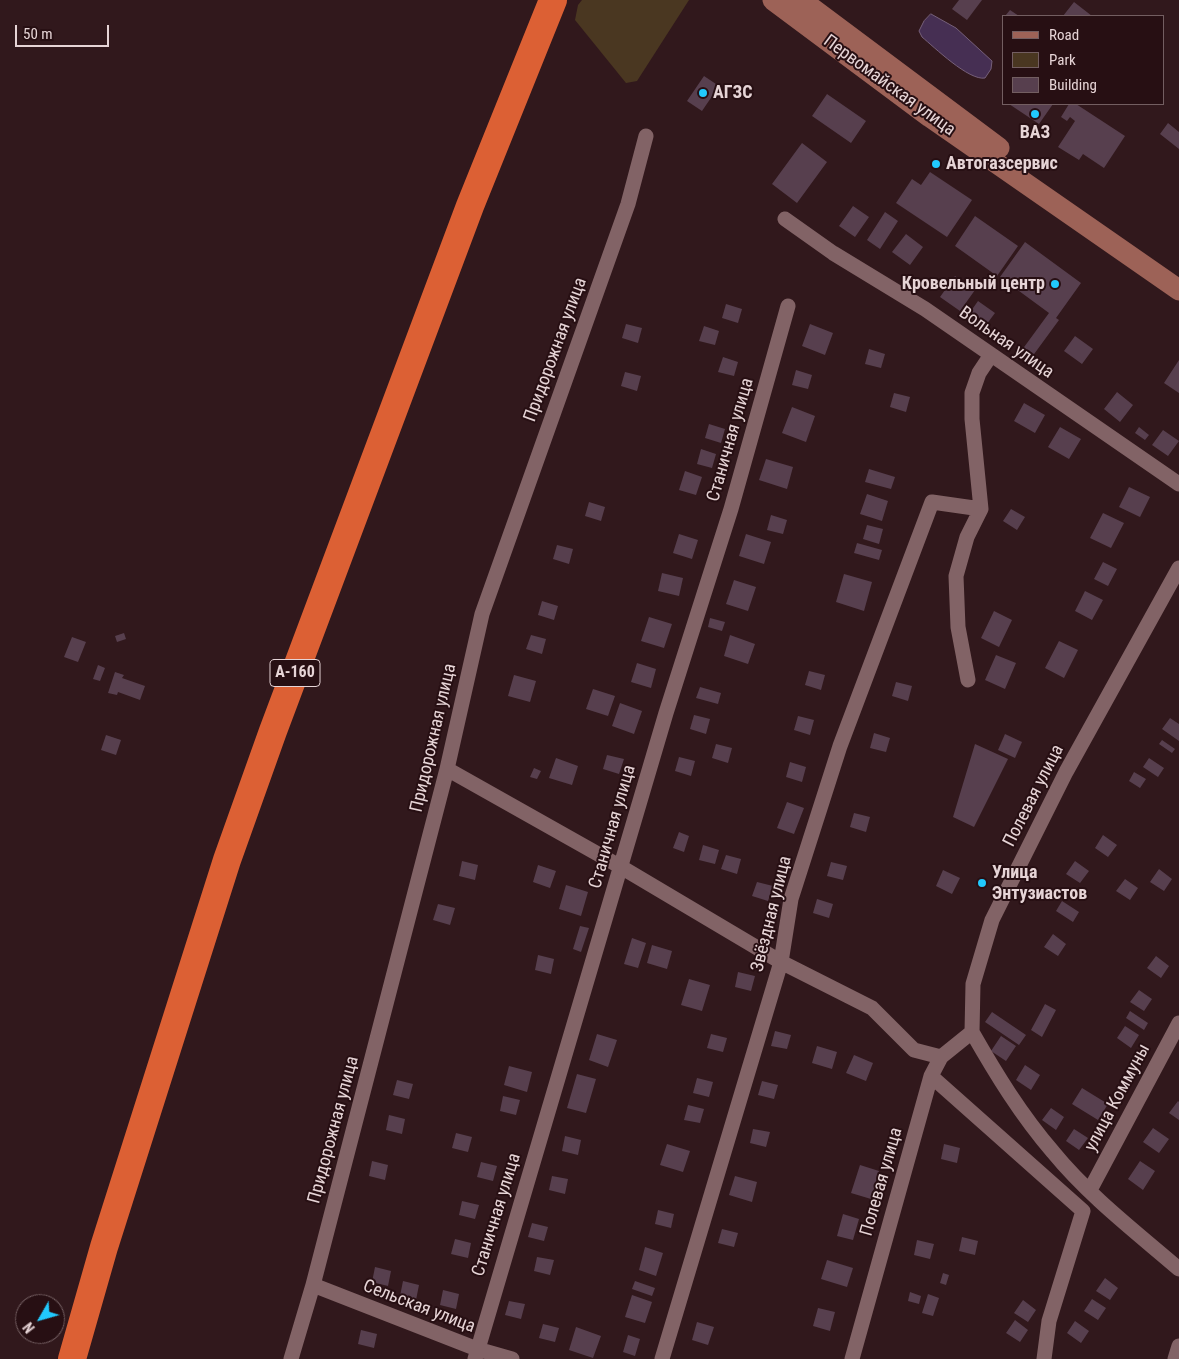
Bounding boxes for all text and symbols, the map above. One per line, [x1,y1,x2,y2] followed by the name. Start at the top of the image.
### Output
[18,15,111,47] scale bar
[1002,15,1164,105] legend
[23,25,53,43] text: 50 m
[1049,26,1079,44] text: Road
[819,31,959,141] street label: Первомайская улица
[1049,51,1076,69] text: Park
[1049,76,1097,94] text: Building
[713,82,753,104] place label: АГЗС
[697,87,709,99] marker: АГЗС
[1029,108,1041,120] marker: ВАЗ
[1020,122,1050,144] place label: ВАЗ
[946,153,1058,175] place label: Автогазсервис
[930,158,942,170] marker: Автогазсервис
[902,273,1045,295] place label: Кровельный центр
[520,275,592,425] street label: Придорожная улица
[1049,278,1061,290] marker: Кровельный центр
[954,302,1058,384] street label: Вольная улица
[703,376,759,504] street label: Станичная улица
[270,660,320,686] road number: А-160
[406,662,462,814] street label: Придорожная улица
[999,741,1069,851] street label: Полевая улица
[585,763,641,891] street label: Станичная улица
[747,854,797,974] street label: Звёздная улица
[992,862,1087,904] place label: Улица Энтузиастов
[976,877,988,889] marker: Улица Энтузиастов
[1081,1041,1155,1155] street label: улица Коммуны
[304,1054,364,1206] street label: Придорожная улица
[856,1125,908,1239] street label: Полевая улица
[468,1151,526,1279] street label: Станичная улица
[360,1276,478,1338] street label: Сельская улица
[15,1294,65,1344] north arrow
[20,1319,38,1336] text: N

